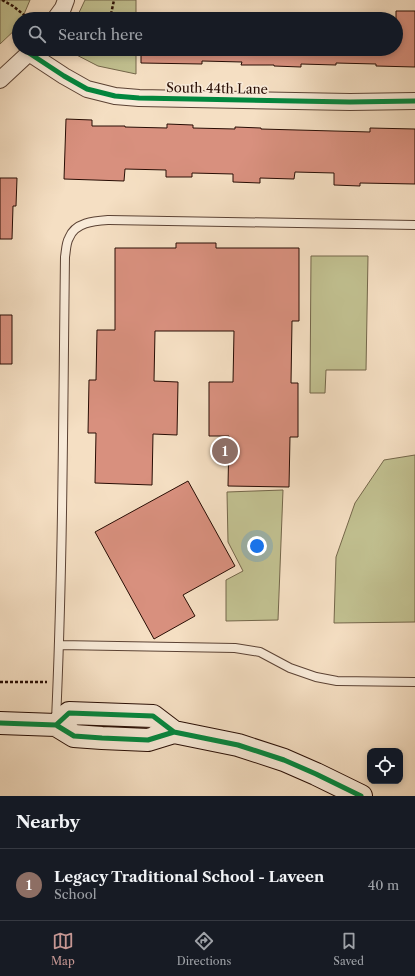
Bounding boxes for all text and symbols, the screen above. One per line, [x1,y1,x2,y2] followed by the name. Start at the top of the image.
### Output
[12,12,403,56] search box
[26,23,48,45] icon: search
[58,25,143,44] text: Search here
[166,79,268,97] street label: South 44th Lane
[212,436,238,466] pin: 1
[247,536,267,556] your location
[367,748,403,784] map controls
[367,748,403,784] button: locate
[16,812,80,832] text: Nearby
[54,867,324,886] text: Legacy Traditional School - Laveen
[26,877,32,893] text: 1
[368,877,399,893] text: 40 m
[54,886,97,902] text: School
[51,930,75,968] tab: Map
[177,930,231,968] tab: Directions
[333,930,364,968] tab: Saved

